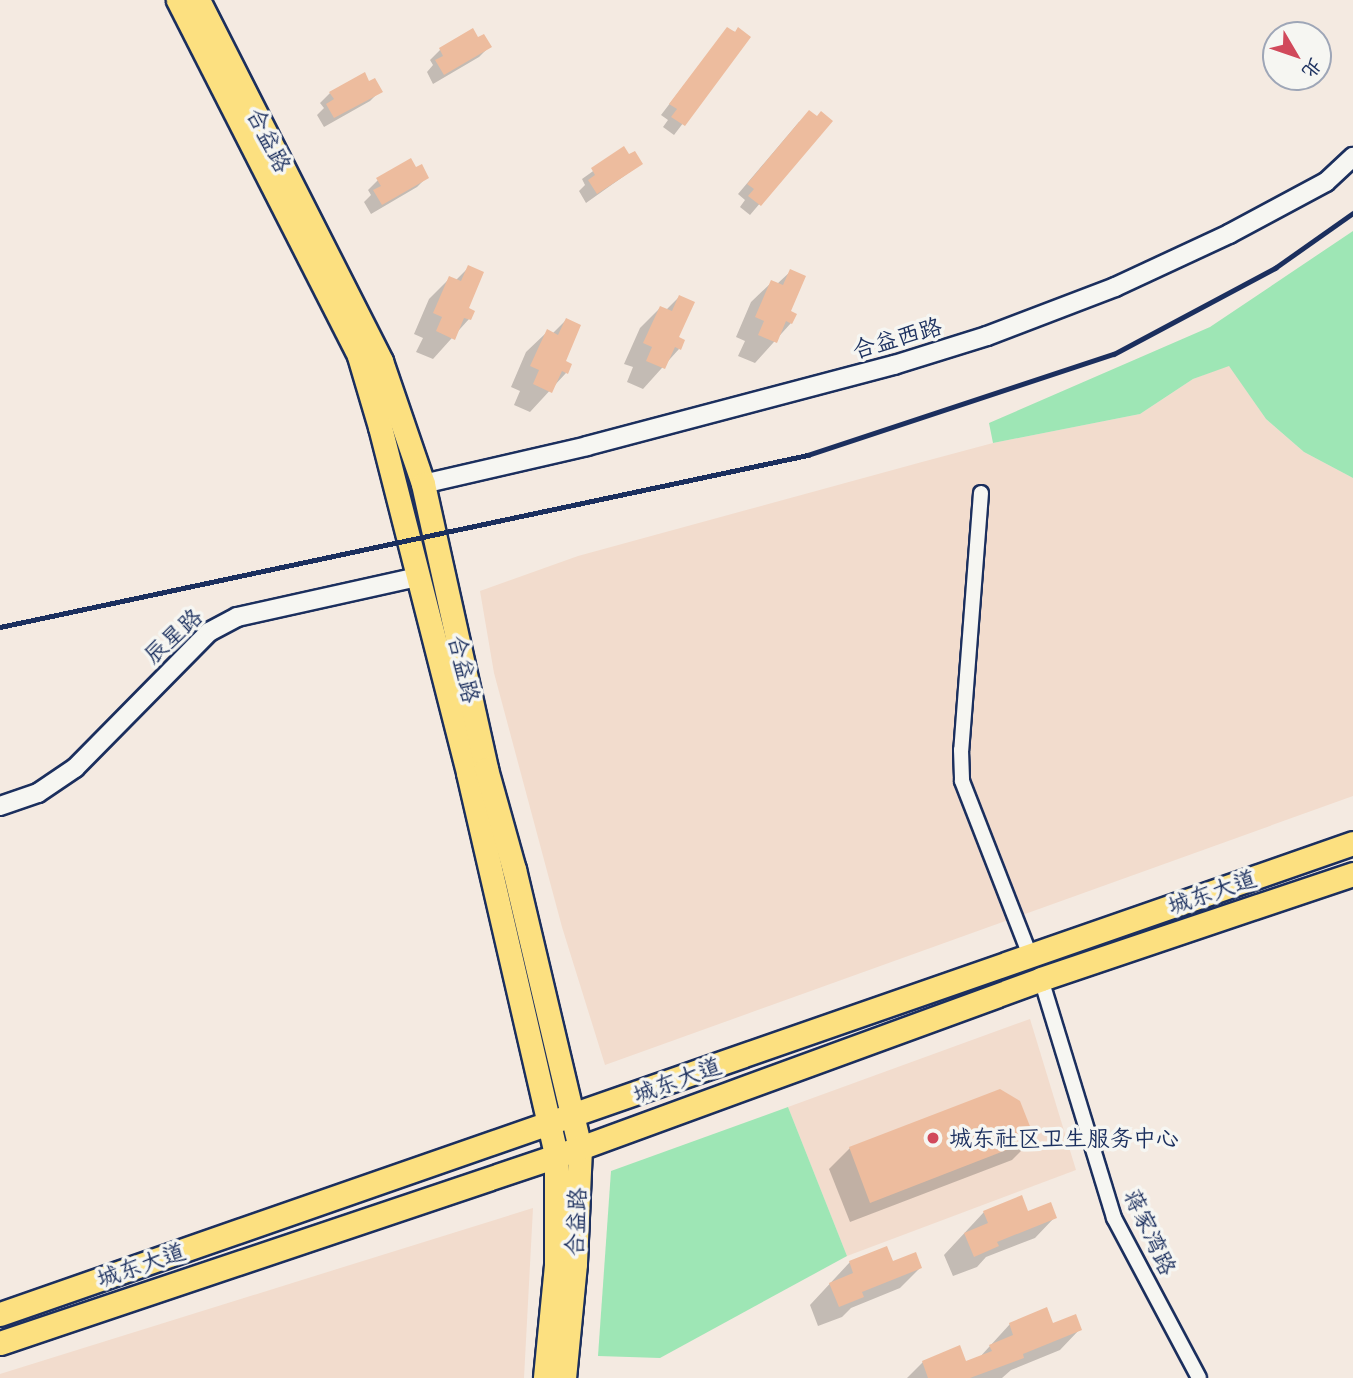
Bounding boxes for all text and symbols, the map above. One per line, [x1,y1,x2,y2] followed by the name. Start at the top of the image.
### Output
[1262,21,1332,91] north arrow
[1297,54,1327,83] text: 北
[241,103,297,177] street label: 合益路
[849,312,945,364] street label: 合益西路
[138,603,208,669] street label: 辰星路
[443,632,485,706] street label: 合益路
[1164,864,1260,920] street label: 城东大道
[629,1051,725,1109] street label: 城东大道
[949,1124,1179,1152] place label: 城东社区卫生服务中心
[923,1128,943,1148] marker: 城东社区卫生服务中心
[1118,1184,1182,1280] street label: 蒋家湾路
[560,1187,592,1257] street label: 合益路
[93,1237,189,1293] street label: 城东大道

